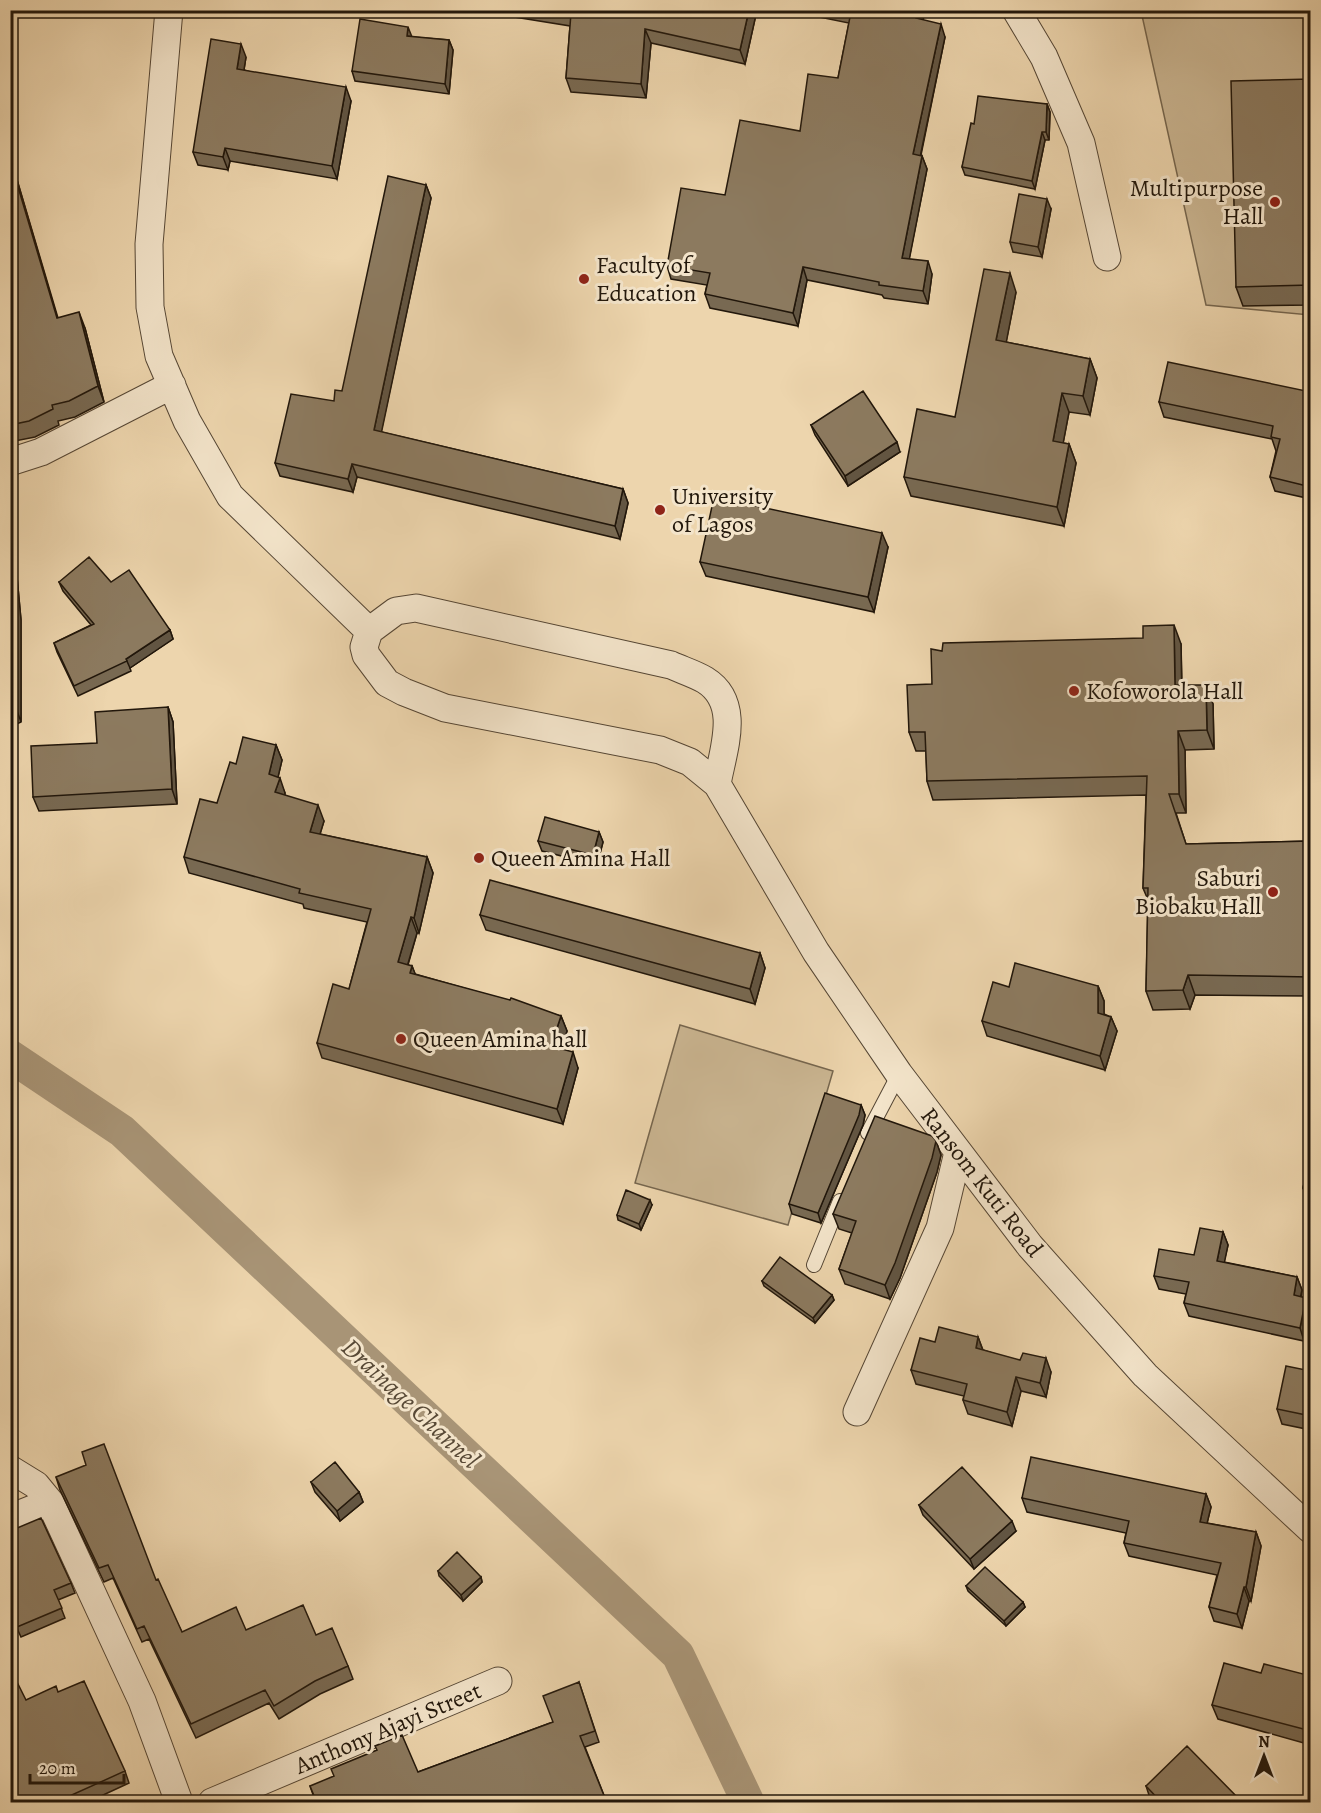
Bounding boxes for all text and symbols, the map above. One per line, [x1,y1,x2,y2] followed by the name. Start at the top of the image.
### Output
[1130,172,1263,232] place label: Multipurpose Hall
[1268,195,1282,209] marker: Multipurpose Hall
[596,249,696,309] place label: Faculty of Education
[577,272,591,286] marker: Faculty of Education
[672,480,773,540] place label: University of Lagos
[653,503,667,517] marker: University of Lagos
[1086,675,1243,707] place label: Kofoworola Hall
[1067,684,1081,698] marker: Kofoworola Hall
[491,842,670,874] place label: Queen Amina Hall
[472,851,486,865] marker: Queen Amina Hall
[1135,862,1261,922] place label: Saburi Biobaku Hall
[1266,885,1280,899] marker: Saburi Biobaku Hall
[413,1023,587,1055] place label: Queen Amina hall
[394,1032,408,1046] marker: Queen Amina hall
[913,1101,1051,1264] street label: Ransom Kuti Road
[334,1330,488,1477] water label: Drainage Channel
[289,1674,486,1782] street label: Anthony Ajayi Street
[1234,1726,1294,1786] north arrow
[1258,1731,1270,1753] text: N
[30,1747,124,1785] scale bar
[39,1756,76,1780] text: 20 m

